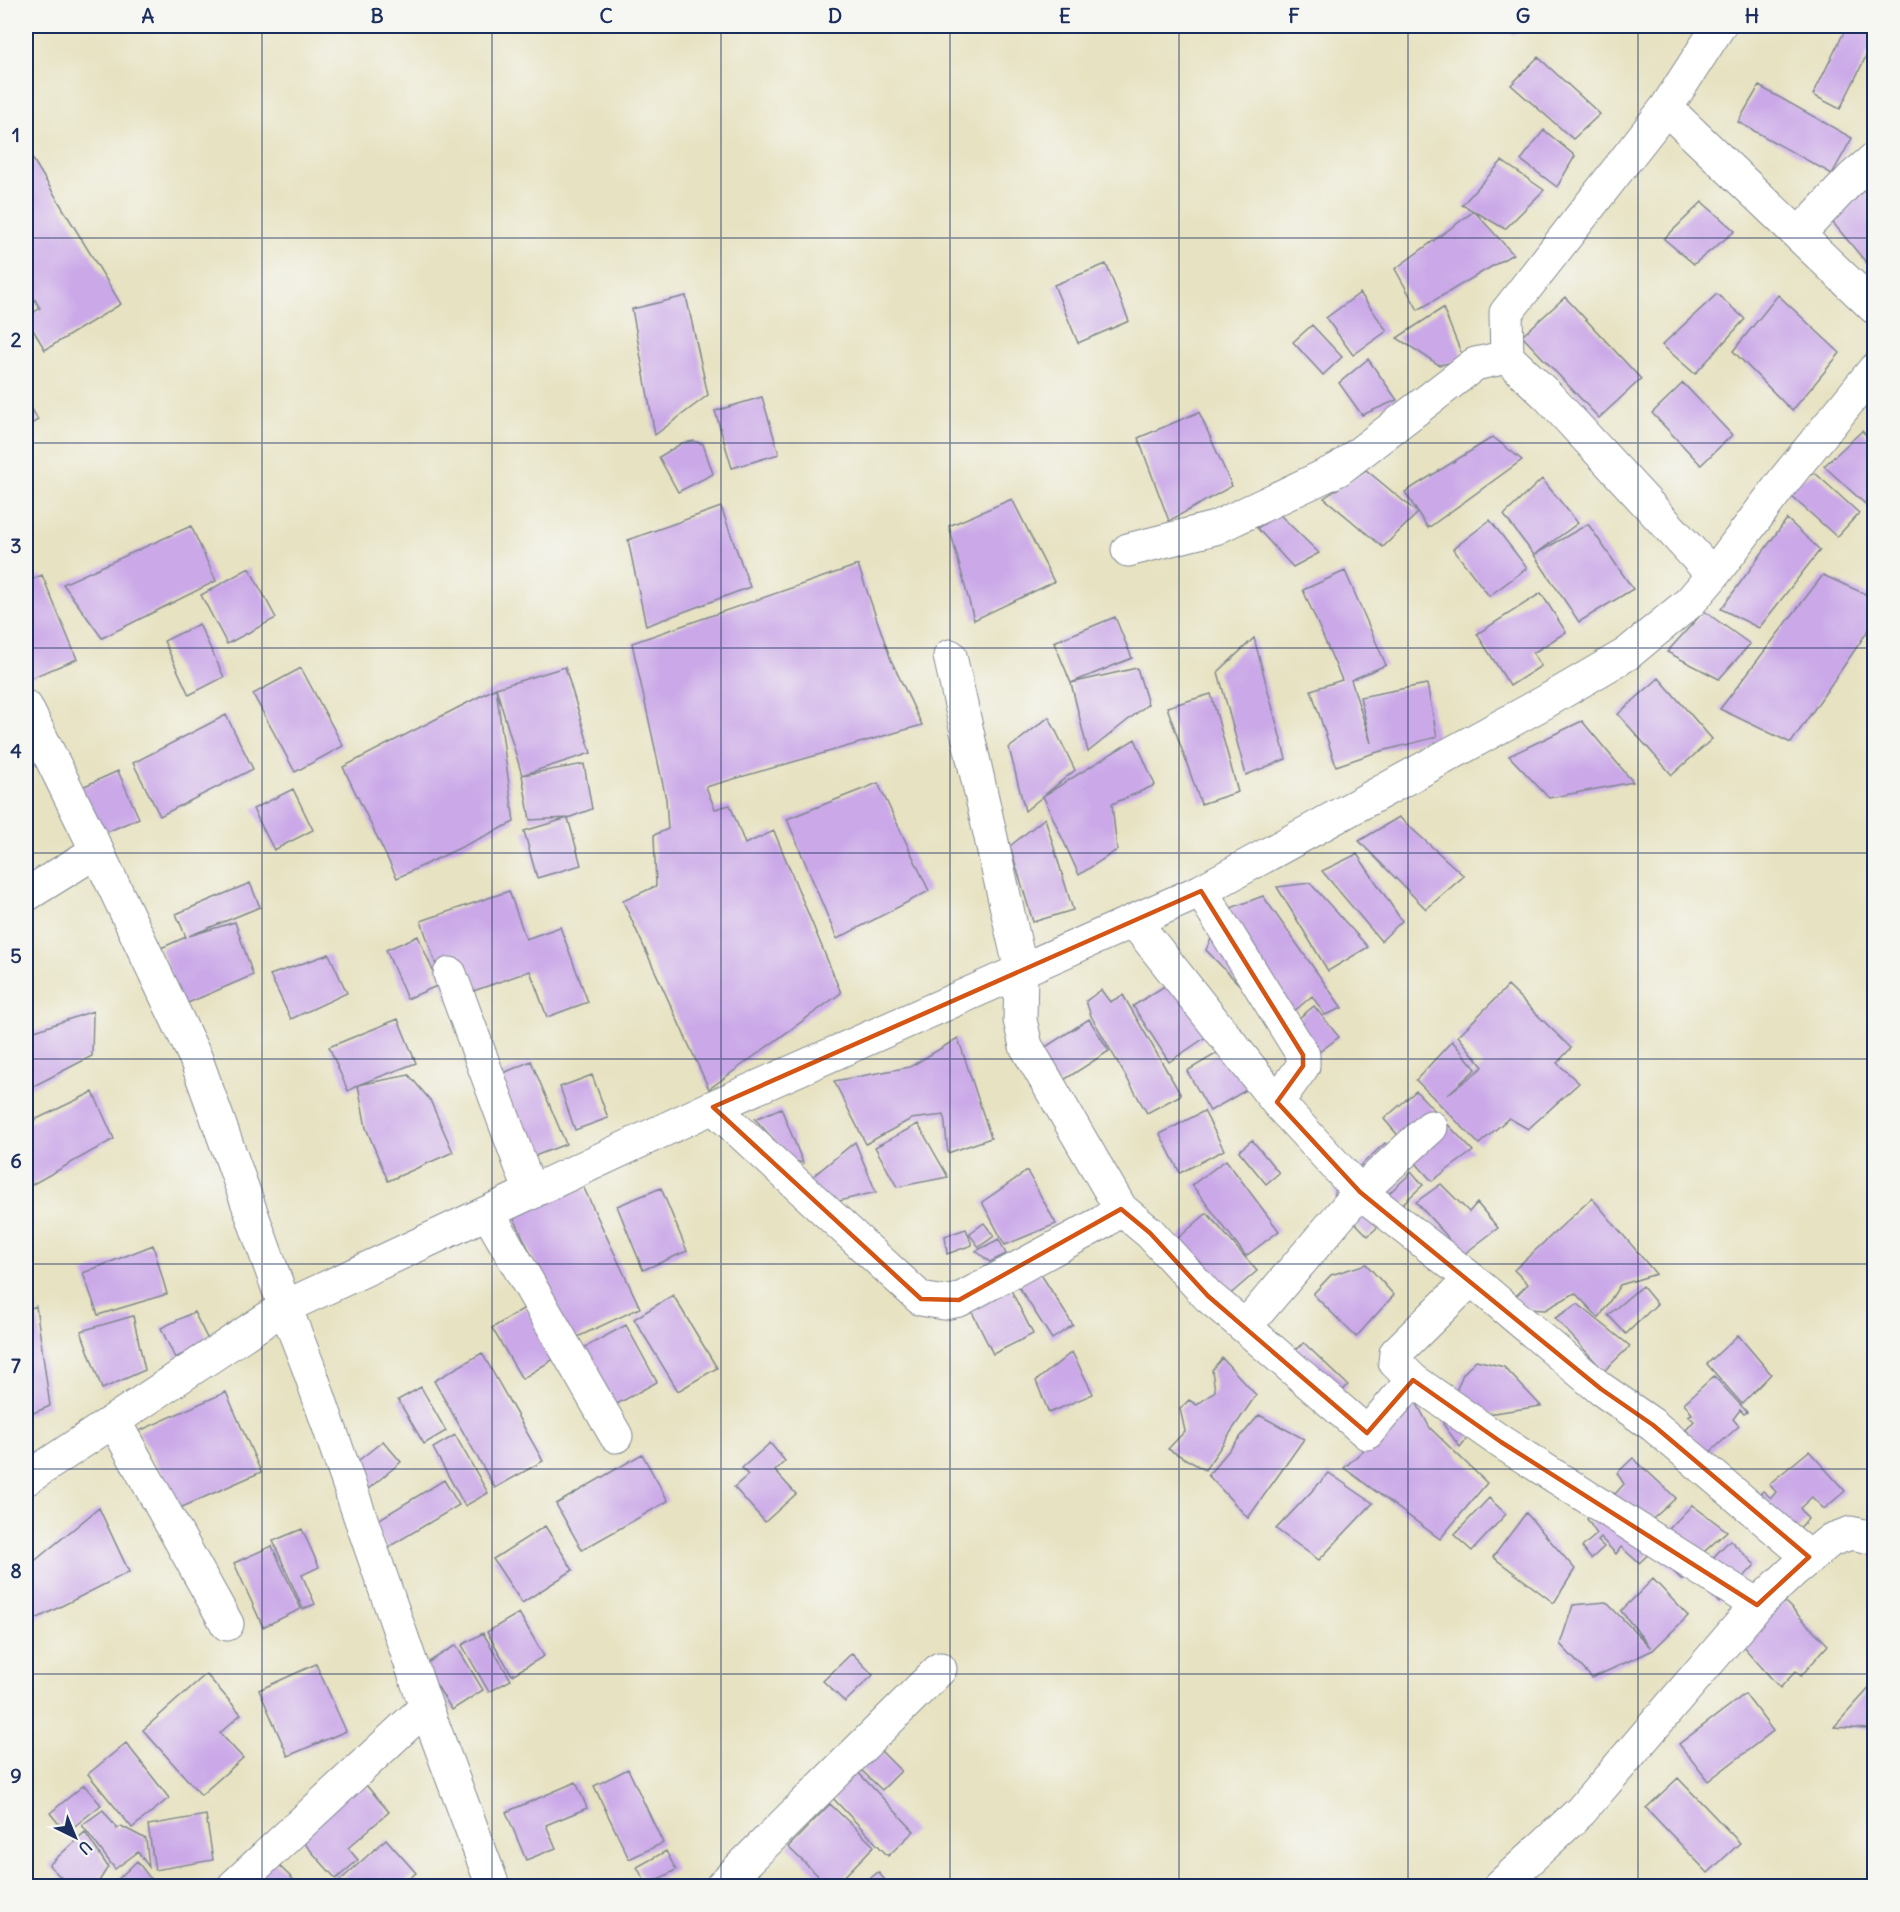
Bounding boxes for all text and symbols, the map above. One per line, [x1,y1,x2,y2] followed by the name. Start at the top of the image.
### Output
[142,3,155,28] text: A
[370,3,384,28] text: B
[599,3,613,28] text: C
[828,3,842,28] text: D
[1059,3,1071,28] text: E
[1288,3,1300,28] text: F
[1516,3,1530,28] text: G
[1745,3,1759,28] text: H
[12,122,20,147] text: 1
[11,327,22,352] text: 2
[10,533,22,558] text: 3
[10,738,22,763] text: 4
[10,943,22,968] text: 5
[10,1148,22,1173] text: 6
[11,1353,21,1378] text: 7
[10,1558,22,1583] text: 8
[10,1763,22,1788] text: 9
[45,1807,105,1867] north arrow
[74,1837,96,1859] text: U

